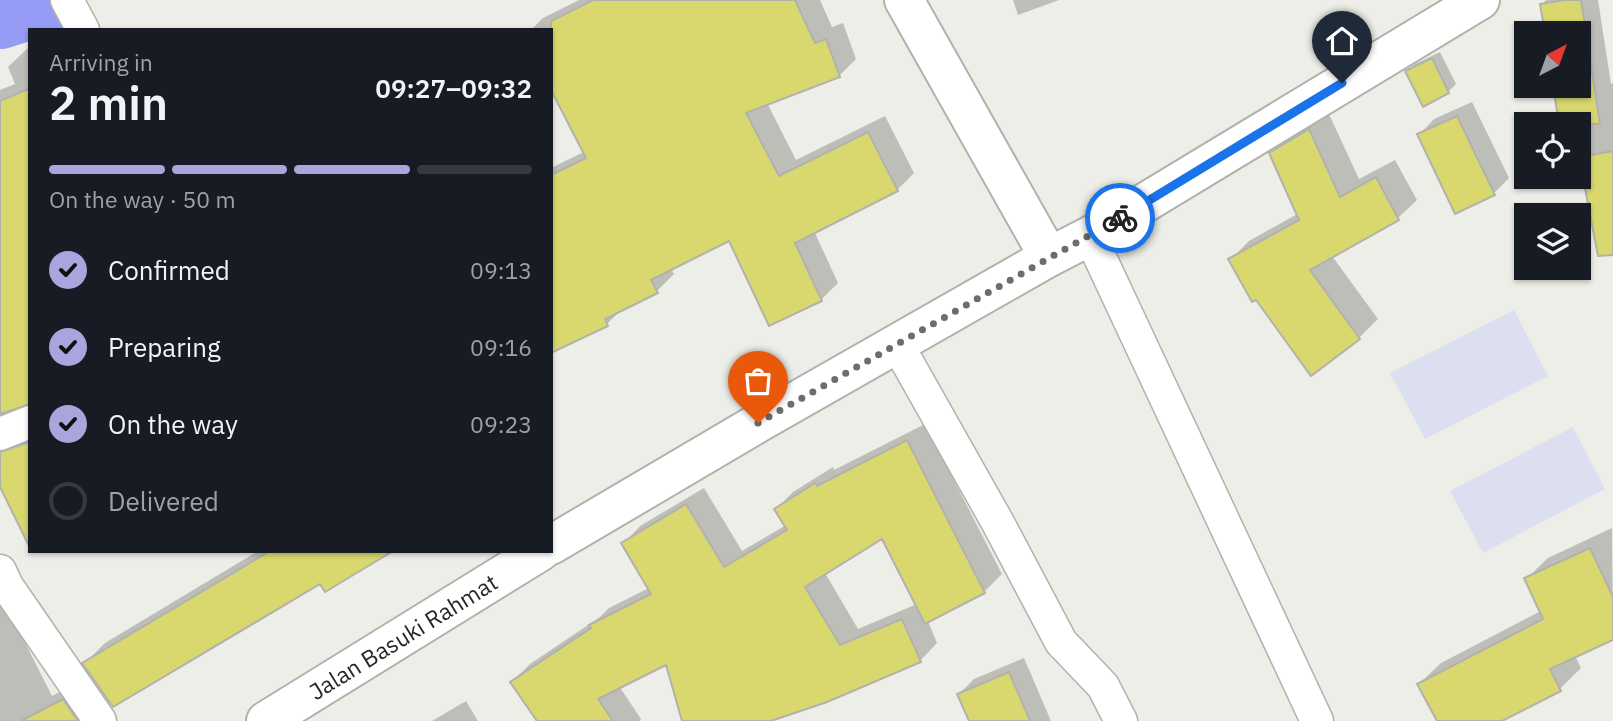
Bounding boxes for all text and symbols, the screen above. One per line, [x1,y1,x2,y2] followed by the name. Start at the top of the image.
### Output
[1312,11,1372,83] pin
[1514,21,1591,98] north arrow
[1514,21,1591,280] map controls
[1323,22,1361,60] icon: home
[49,47,153,77] text: Arriving in
[375,71,532,105] text: 09:27–09:32
[49,73,168,133] text: 2 min
[1514,112,1591,189] button: locate
[1085,183,1155,253] courier
[49,184,236,214] text: On the way · 50 m
[1101,199,1139,237] icon: bike
[1514,203,1591,280] button: layers
[49,251,87,289] icon: check
[108,253,230,287] text: Confirmed
[470,255,532,285] text: 09:13
[49,328,87,366] icon: check
[108,330,221,364] text: Preparing
[470,332,532,362] text: 09:16
[728,351,788,423] pin
[739,362,777,400] icon: bag
[49,405,87,443] icon: check
[108,407,238,441] text: On the way
[470,409,532,439] text: 09:23
[108,484,219,518] text: Delivered
[303,567,503,706] street label: Jalan Basuki Rahmat

